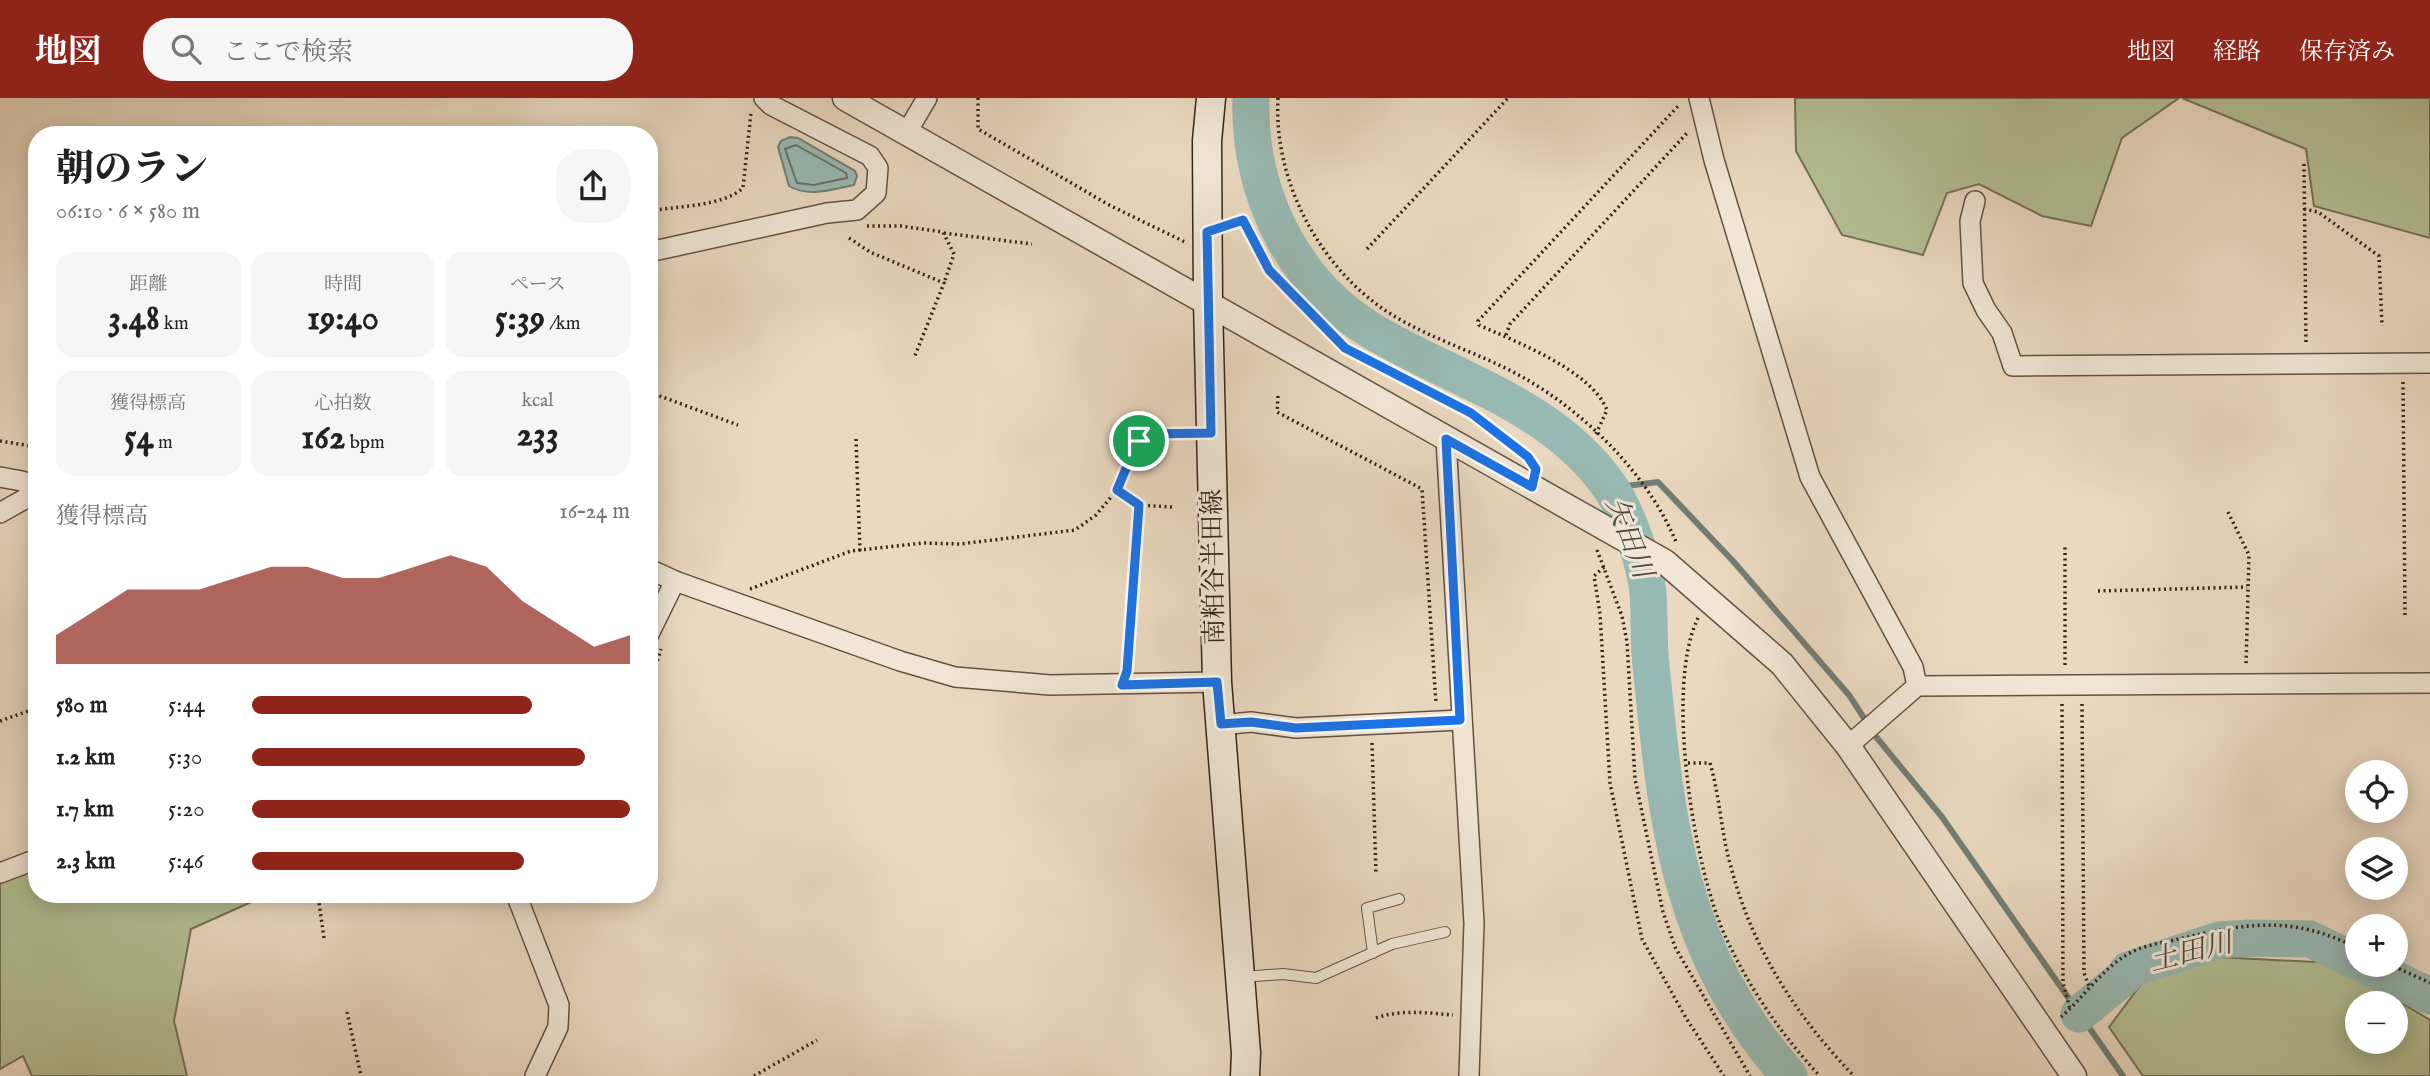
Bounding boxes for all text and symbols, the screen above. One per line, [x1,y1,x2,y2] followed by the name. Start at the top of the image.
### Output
[143,18,633,81] search box
[167,30,205,68] icon: search
[35,32,101,74] text: 地図
[223,36,353,69] text: ここで検索
[2127,37,2175,68] text: 地図
[2213,37,2261,68] text: 経路
[2299,37,2395,68] text: 保存済み
[56,147,208,195] text: 朝のラン
[556,149,630,223] button: share
[56,197,200,226] text: 06:10 · 6 × 580 m
[129,273,167,297] text: 距離
[324,273,362,297] text: 時間
[510,273,566,297] text: ペース
[108,297,160,342] text: 3.48
[307,297,379,342] text: 19:40
[495,297,545,342] text: 5:39
[160,312,189,336] text: km
[545,312,581,336] text: /km
[522,389,554,413] text: kcal
[110,392,186,416] text: 獲得標高
[314,392,372,416] text: 心拍数
[1109,411,1169,471] pin
[516,413,559,458] text: 233
[124,416,154,461] text: 54
[301,416,345,461] text: 162
[1120,422,1158,460] icon: arrive
[154,431,173,455] text: m
[345,431,385,455] text: bpm
[1196,489,1232,645] street label: 南粕谷半田線
[1597,493,1660,586] water label: 矢田川
[559,497,630,526] text: 16–24 m
[56,502,148,531] text: 獲得標高
[56,691,107,720] text: 580 m
[168,691,205,720] text: 5:44
[56,743,115,772] text: 1.2 km
[168,743,202,772] text: 5:30
[2345,760,2408,1054] map controls
[2345,760,2408,823] button: locate
[56,795,114,824] text: 1.7 km
[168,795,205,824] text: 5:20
[2345,837,2408,900] button: layers
[56,847,115,876] text: 2.3 km
[168,847,203,876] text: 5:46
[2345,914,2408,977] button: +
[2146,925,2239,980] water label: 土田川
[2345,991,2408,1054] button: −

